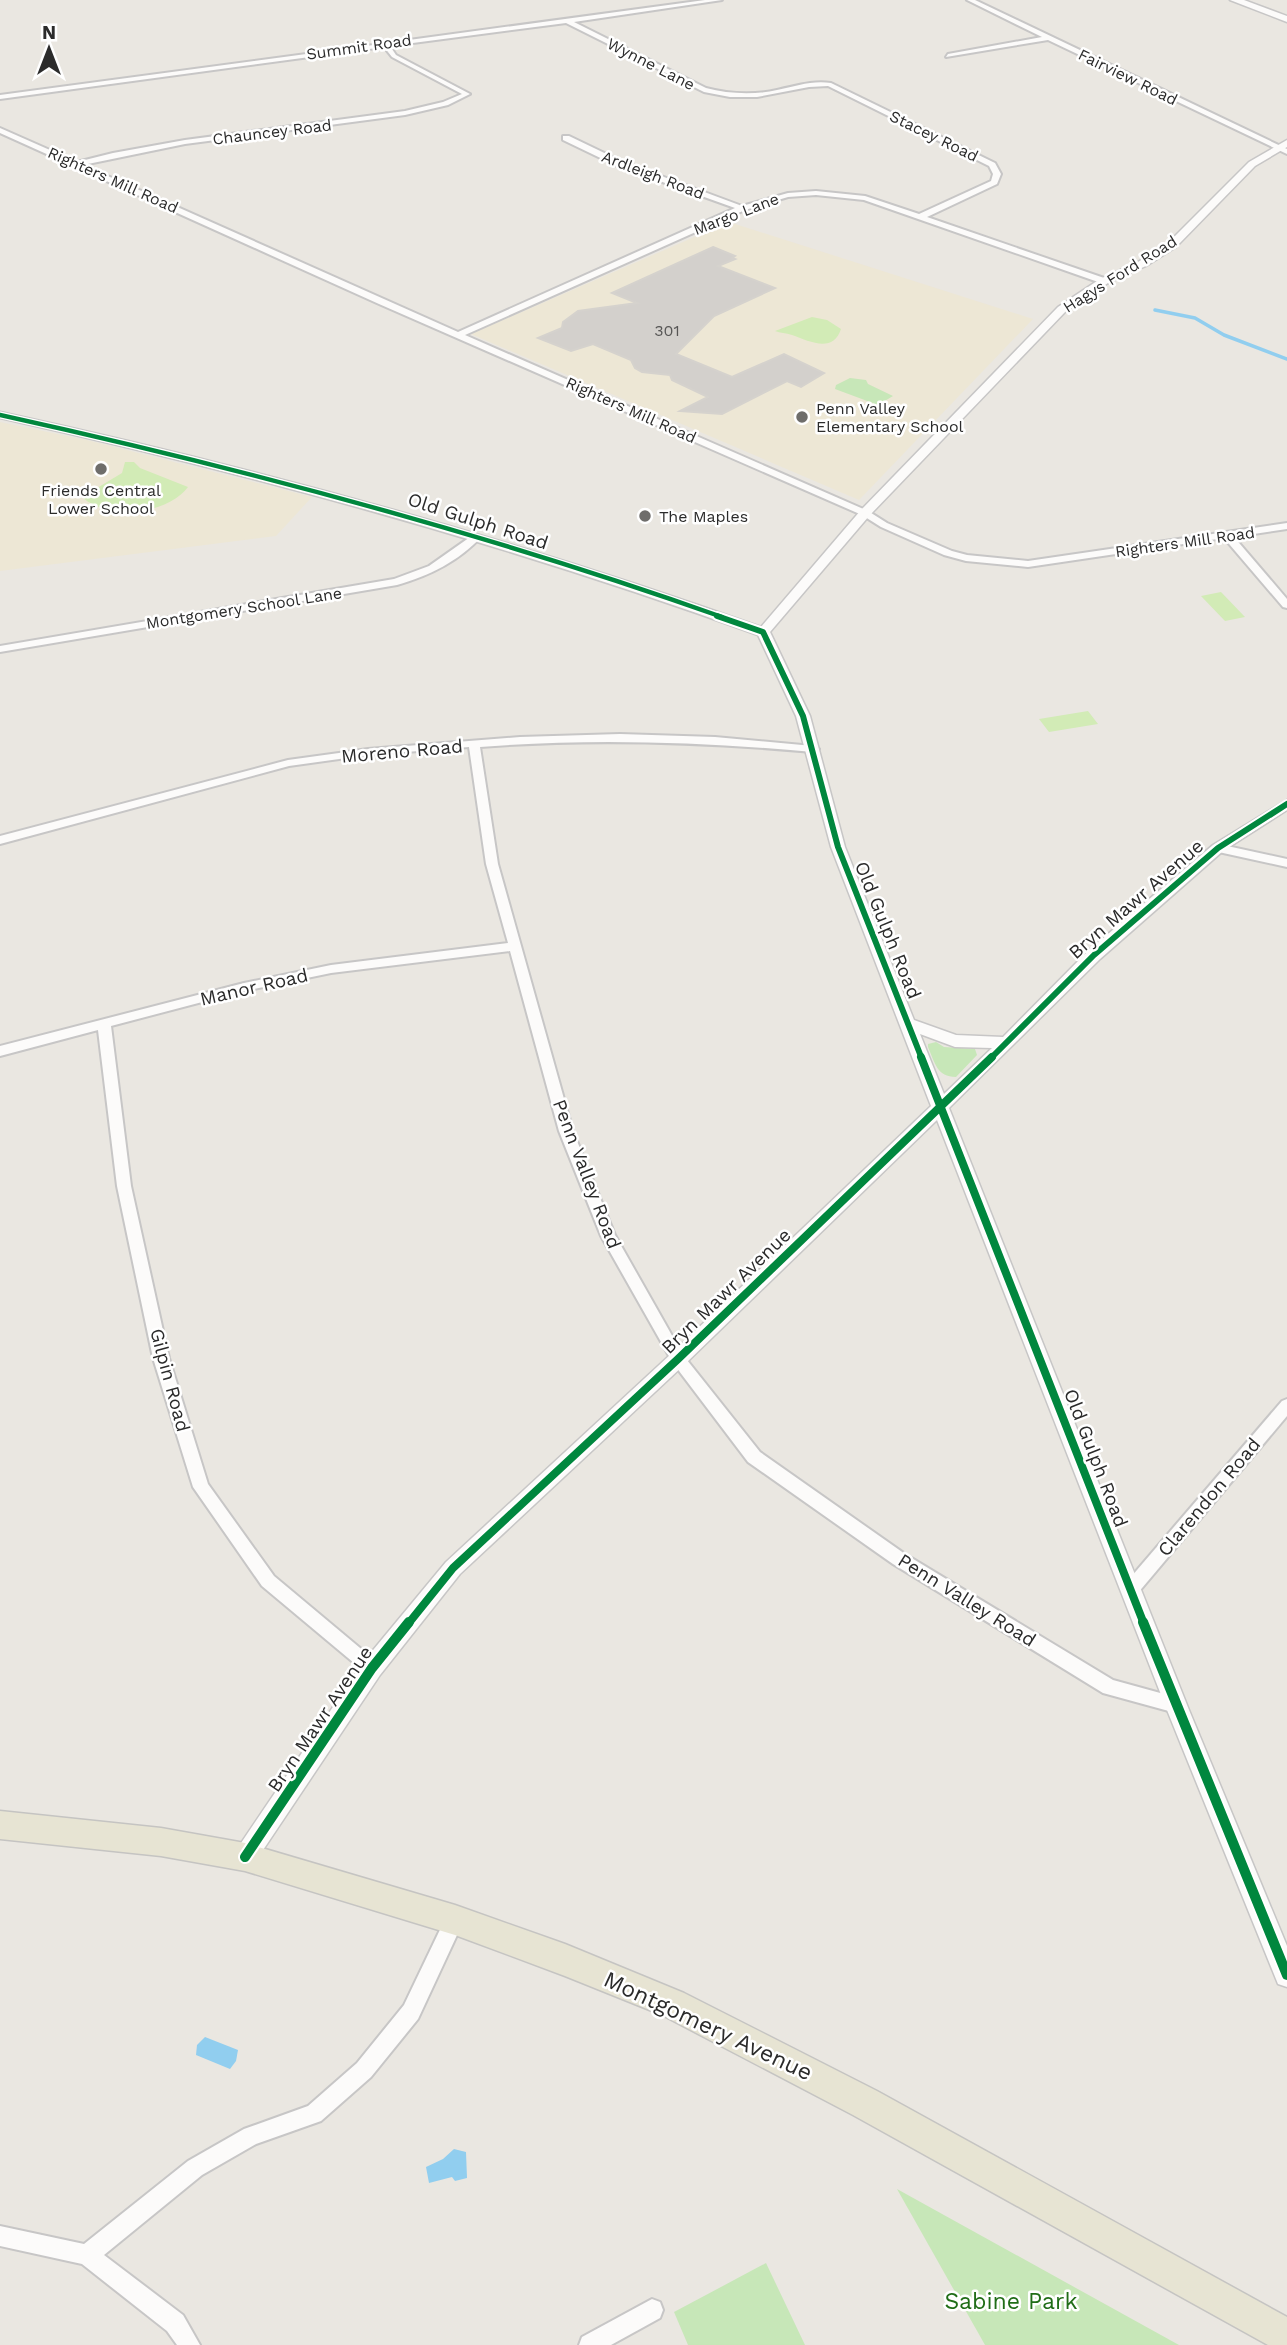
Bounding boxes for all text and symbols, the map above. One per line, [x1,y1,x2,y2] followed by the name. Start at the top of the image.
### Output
[14,14,84,84] north arrow
[42,21,56,44] text: N
[305,30,413,64] street label: Summit Road
[604,34,698,94] street label: Wynne Lane
[1075,45,1181,109] street label: Fairview Road
[887,106,981,166] street label: Stacey Road
[211,115,333,149] street label: Chauncey Road
[45,143,181,217] street label: Righters Mill Road
[599,147,707,203] street label: Ardleigh Road
[691,189,781,239] street label: Margo Lane
[1060,231,1180,317] street label: Hagys Ford Road
[654,321,680,340] house number: 301
[563,373,699,447] street label: Righters Mill Road
[816,399,964,436] place label: Penn Valley Elementary School
[794,409,810,425] marker: Penn Valley Elementary School
[93,461,109,477] marker: Friends Central Lower School
[41,481,161,518] place label: Friends Central Lower School
[405,487,551,555] street label: Old Gulph Road
[659,507,748,526] place label: The Maples
[637,508,653,524] marker: The Maples
[1114,523,1256,561] street label: Righters Mill Road
[145,583,343,633] street label: Montgomery School Lane
[340,734,464,768] street label: Moreno Road
[1064,834,1208,964] street label: Bryn Mawr Avenue
[850,858,926,1002] street label: Old Gulph Road
[198,963,310,1011] street label: Manor Road
[548,1096,626,1252] street label: Penn Valley Road
[657,1223,795,1359] street label: Bryn Mawr Avenue
[145,1326,195,1434] street label: Gilpin Road
[1059,1386,1133,1530] street label: Old Gulph Road
[1153,1433,1265,1561] street label: Clarendon Road
[894,1548,1040,1652] street label: Penn Valley Road
[263,1642,377,1796] street label: Bryn Mawr Avenue
[599,1966,817,2086] street label: Montgomery Avenue
[945,2288,1077,2315] park label: Sabine Park

